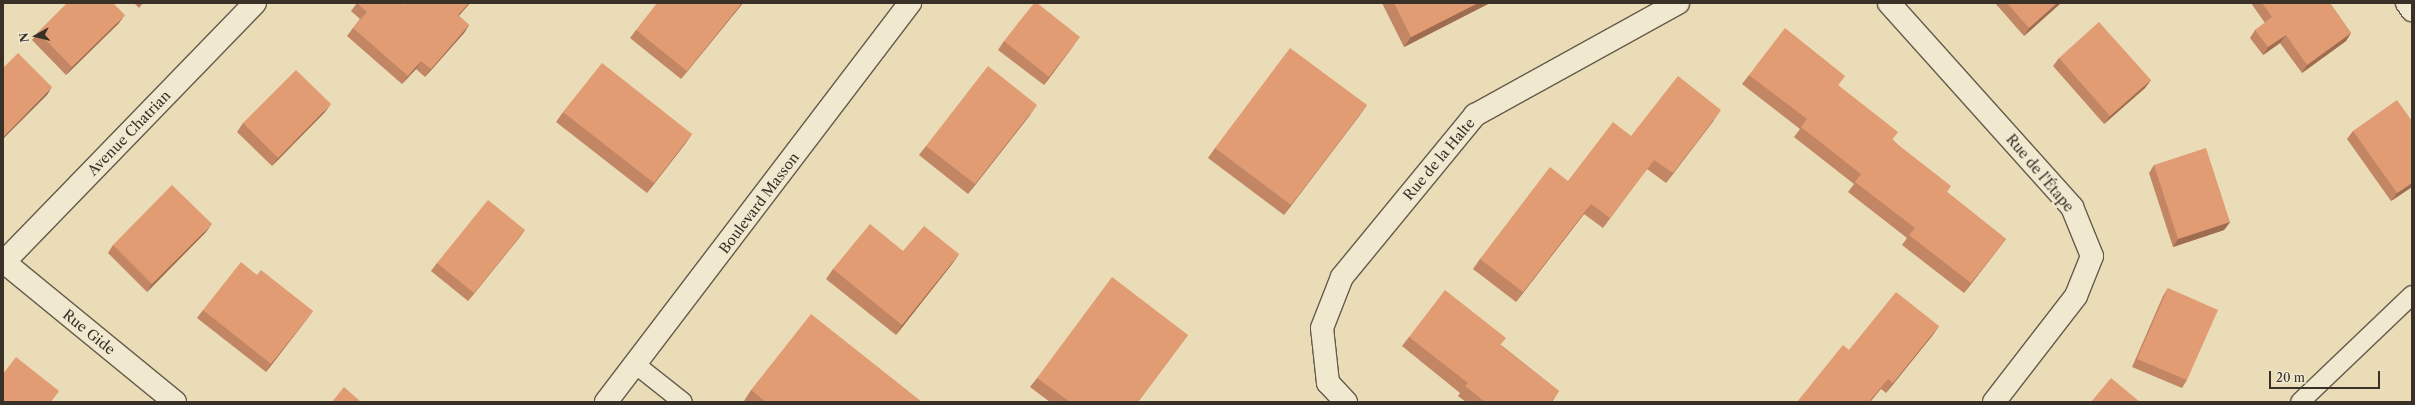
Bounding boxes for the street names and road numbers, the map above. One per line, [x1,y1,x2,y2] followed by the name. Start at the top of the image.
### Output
[84,87,174,179] street label: Avenue Chatrian
[1400,115,1478,203] street label: Rue de la Halte
[2003,131,2077,215] street label: Rue de l'Étape
[716,149,802,257] street label: Boulevard Masson
[59,306,119,358] street label: Rue Gide

